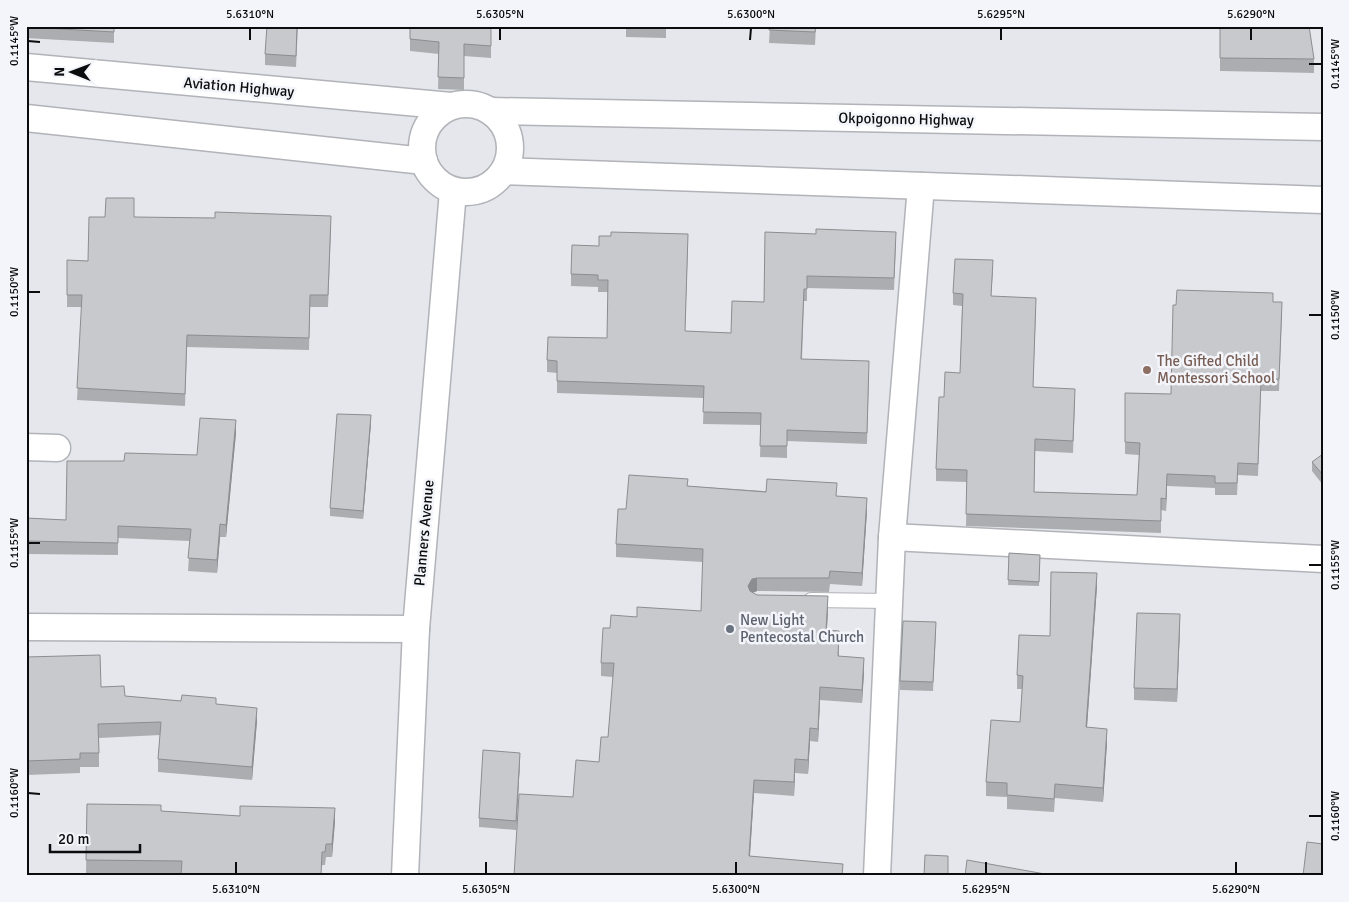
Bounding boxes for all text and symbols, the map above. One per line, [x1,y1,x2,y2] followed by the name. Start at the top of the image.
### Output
[226,7,274,22] text: 5.6310°N
[476,7,524,22] text: 5.6305°N
[727,7,775,22] text: 5.6300°N
[977,7,1025,22] text: 5.6295°N
[1227,7,1275,22] text: 5.6290°N
[7,16,22,66] text: 0.1145°W
[1328,39,1343,89] text: 0.1145°W
[48,48,98,98] north arrow
[51,67,68,77] text: N
[183,73,295,101] street label: Aviation Highway
[838,109,974,129] street label: Okpoigonno Highway
[7,267,22,317] text: 0.1150°W
[1328,290,1343,340] text: 0.1150°W
[1157,352,1275,387] place label: The Gifted Child Montessori School
[1141,364,1153,376] marker: The Gifted Child Montessori School
[410,479,438,587] street label: Planners Avenue
[7,518,22,568] text: 0.1155°W
[1328,540,1343,590] text: 0.1155°W
[740,611,864,646] place label: New Light Pentecostal Church
[724,623,736,635] marker: New Light Pentecostal Church
[7,768,22,818] text: 0.1160°W
[1328,791,1343,841] text: 0.1160°W
[50,822,140,854] scale bar
[58,830,89,848] text: 20 m
[212,882,260,897] text: 5.6310°N
[462,882,510,897] text: 5.6305°N
[712,882,760,897] text: 5.6300°N
[962,882,1010,897] text: 5.6295°N
[1212,882,1260,897] text: 5.6290°N

